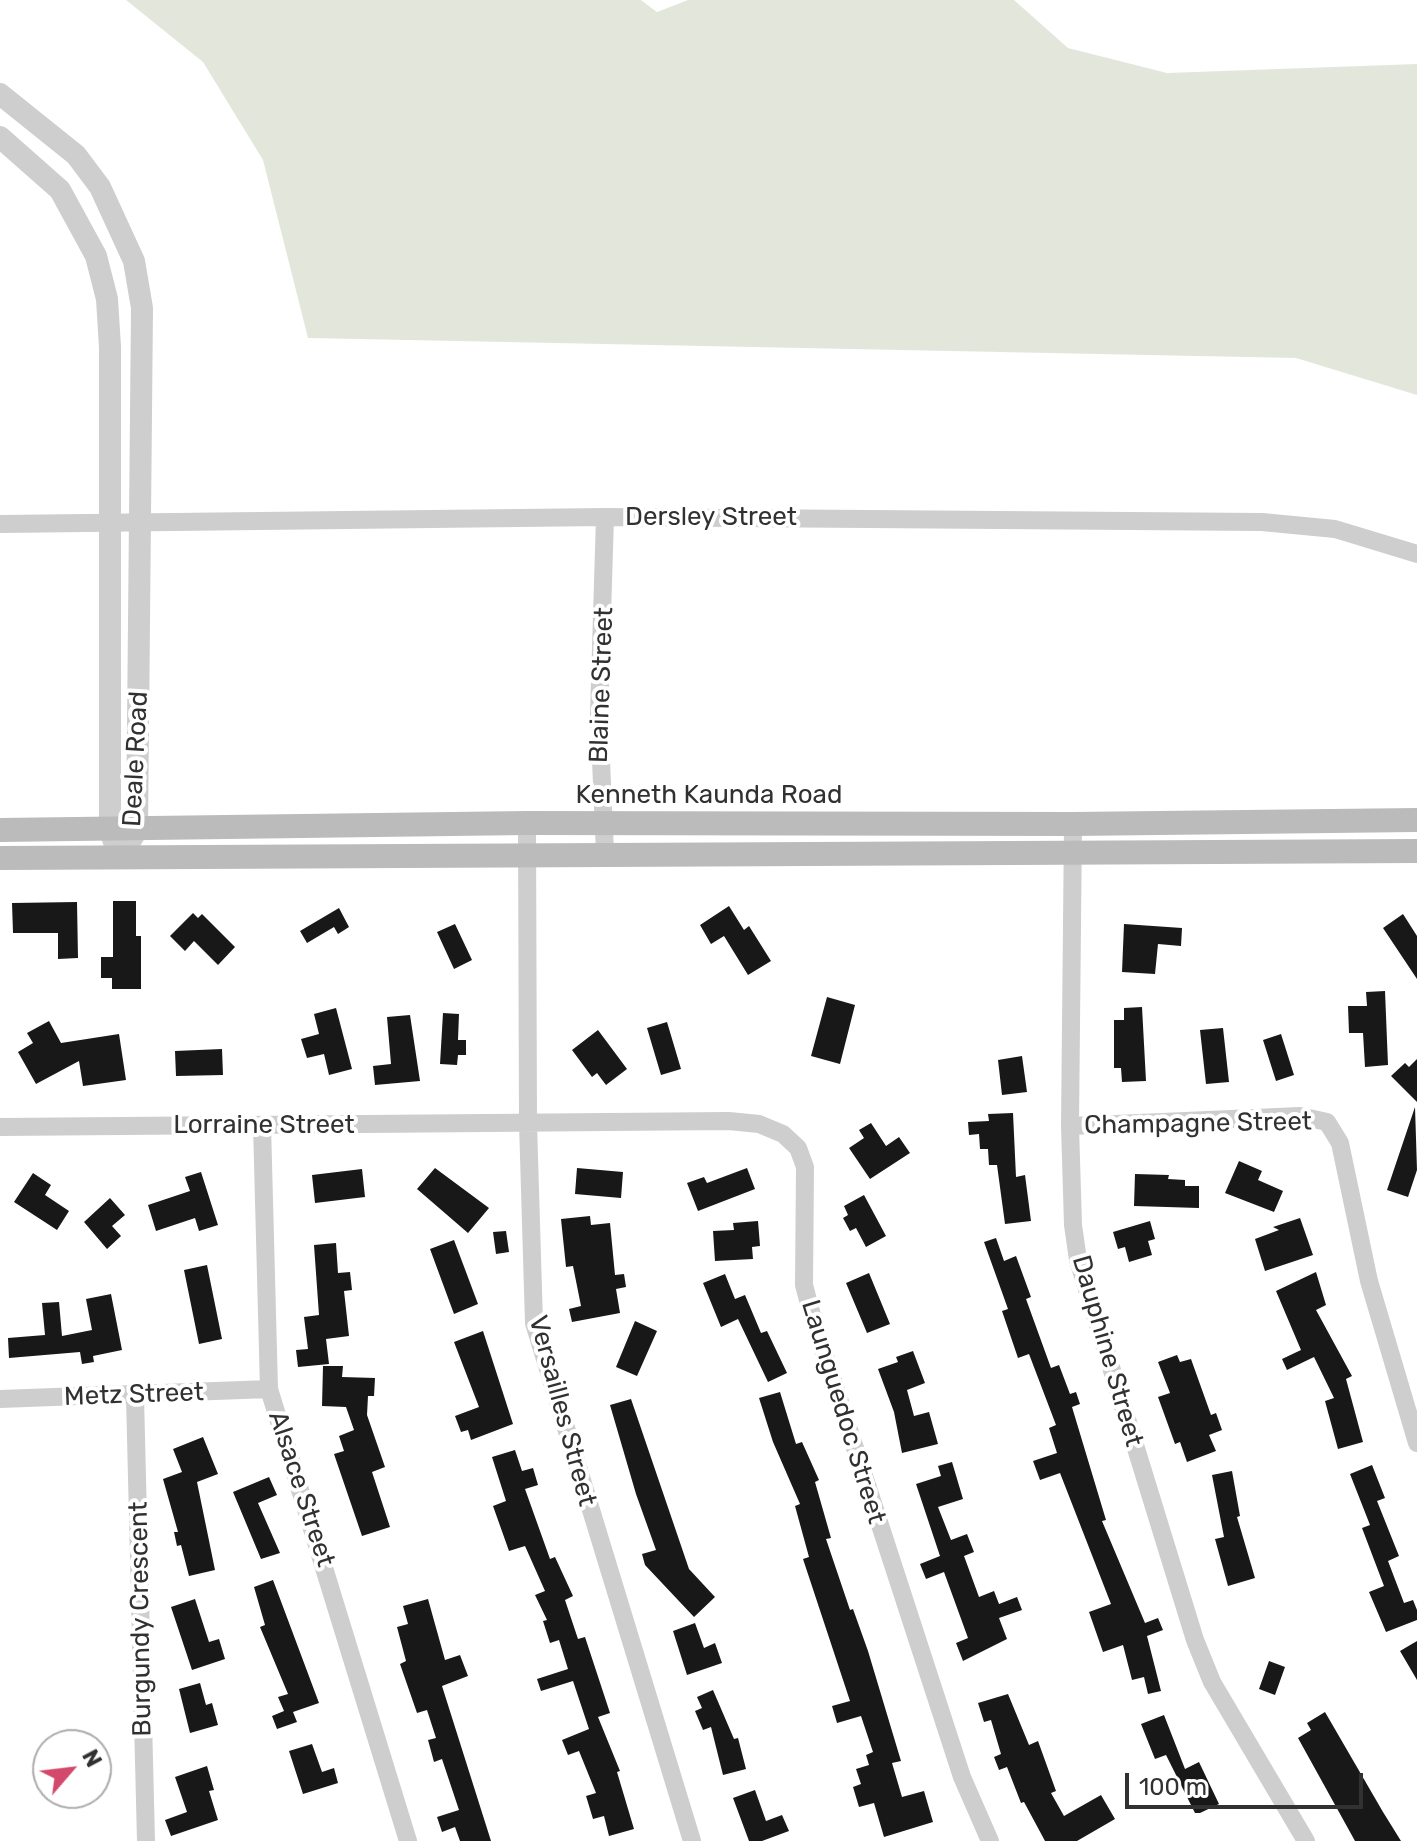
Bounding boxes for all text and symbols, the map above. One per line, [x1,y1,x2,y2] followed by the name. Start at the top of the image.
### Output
[625,501,797,533] street label: Dersley Street
[584,606,620,764] street label: Blaine Street
[117,690,155,828] street label: Deale Road
[576,779,842,811] street label: Kenneth Kaunda Road
[1084,1106,1312,1142] street label: Champagne Street
[173,1109,355,1141] street label: Lorraine Street
[1065,1252,1149,1450] street label: Dauphine Street
[794,1296,892,1528] street label: Launguedoc Street
[522,1312,602,1510] street label: Versailles Street
[63,1377,205,1413] street label: Metz Street
[261,1407,341,1571] street label: Alsace Street
[123,1501,159,1737] street label: Burgundy Crescent
[32,1729,112,1809] north arrow
[76,1745,107,1772] text: N
[1129,1757,1367,1807] scale bar
[1139,1773,1207,1801] text: 100 m

